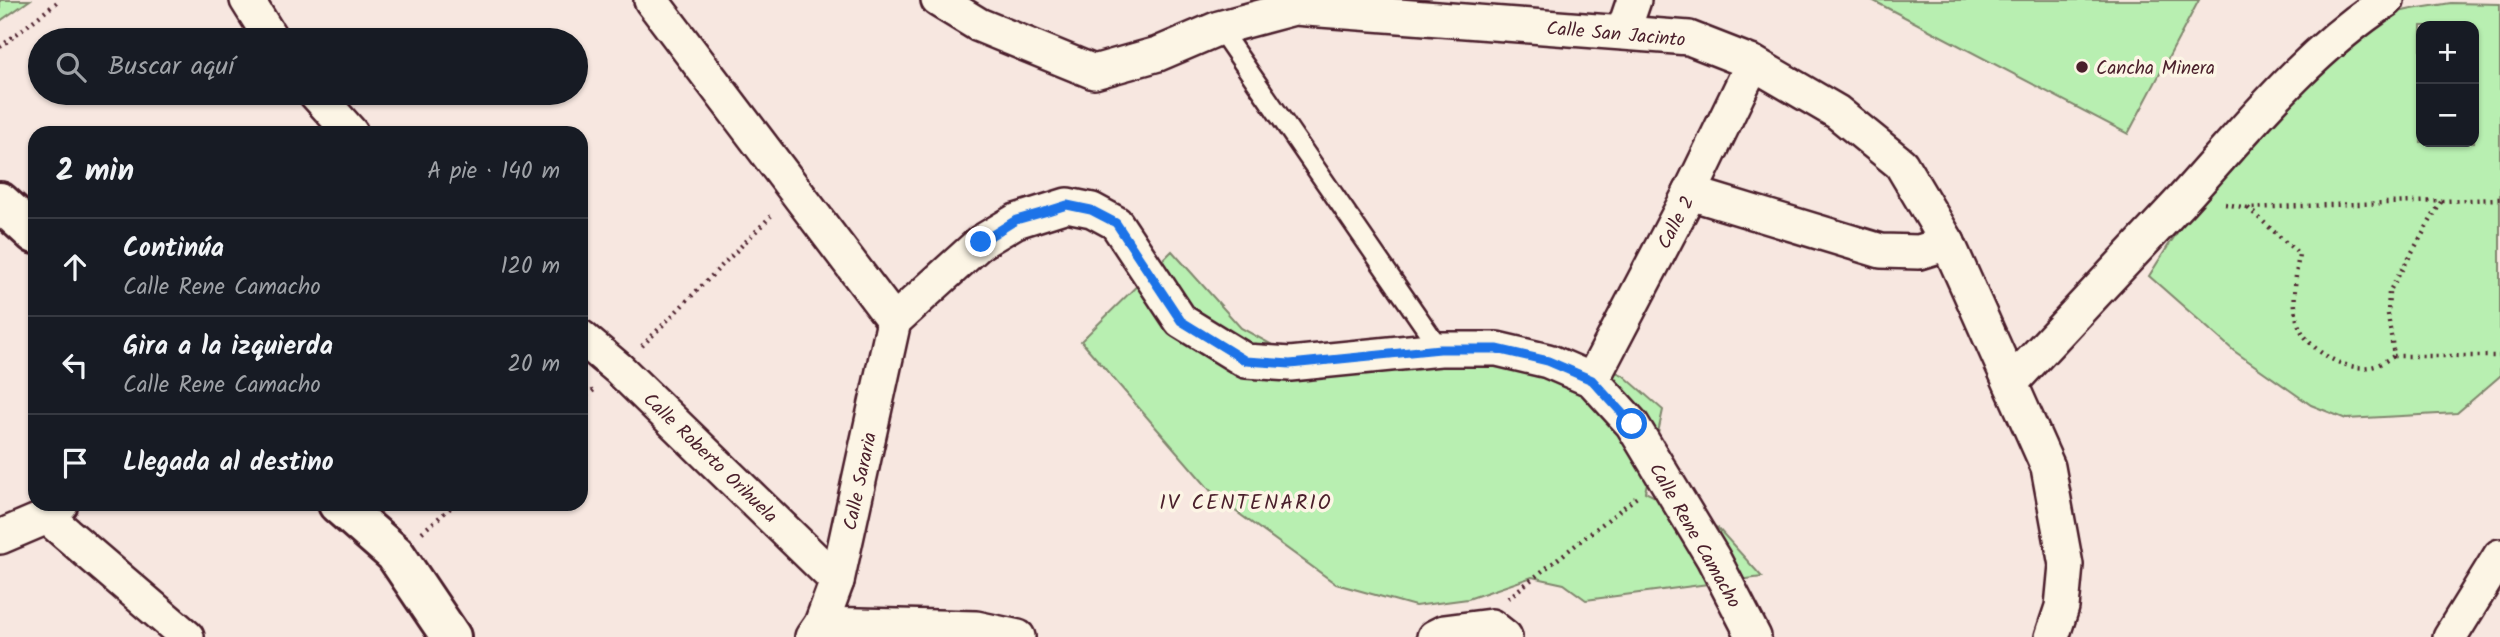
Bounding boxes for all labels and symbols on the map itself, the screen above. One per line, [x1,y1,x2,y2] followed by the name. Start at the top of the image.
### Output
[1545,14,1687,56] street label: Calle San Jacinto
[2096,54,2215,84] place label: Cancha Minera
[2074,59,2090,75] marker: Cancha Minera
[1650,191,1703,255] street label: Calle 2
[965,226,996,257] route end
[635,386,784,531] street label: Calle Roberto Orihuela
[1616,408,1647,439] route start
[836,430,886,533] street label: Calle Sararia
[1640,458,1748,614] street label: Calle Rene Camacho
[1159,487,1333,520] district label: IV CENTENARIO

